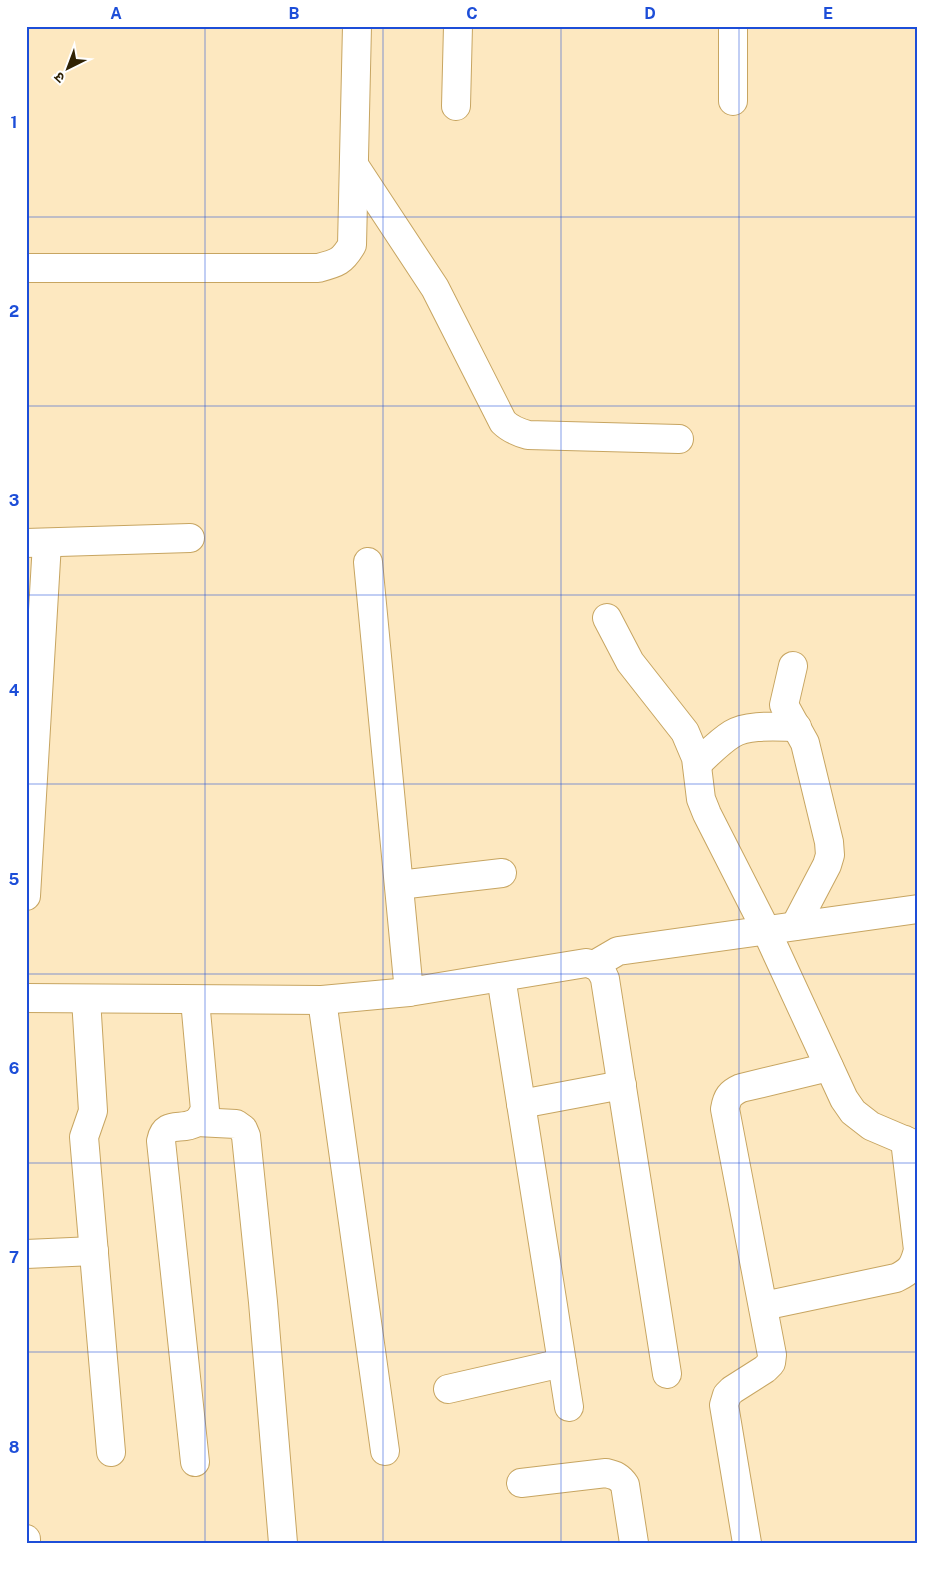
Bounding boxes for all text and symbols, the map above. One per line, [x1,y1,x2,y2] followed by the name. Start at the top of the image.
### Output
[110,4,122,23] text: A
[289,4,300,23] text: B
[466,4,478,23] text: C
[644,4,656,23] text: D
[823,4,833,23] text: E
[42,42,92,92] north arrow
[50,68,68,86] text: उ
[11,113,17,132] text: 1
[9,302,19,321] text: 2
[9,491,19,510] text: 3
[9,681,20,700] text: 4
[9,870,20,889] text: 5
[9,1059,19,1078] text: 6
[9,1248,19,1267] text: 7
[9,1438,20,1457] text: 8

